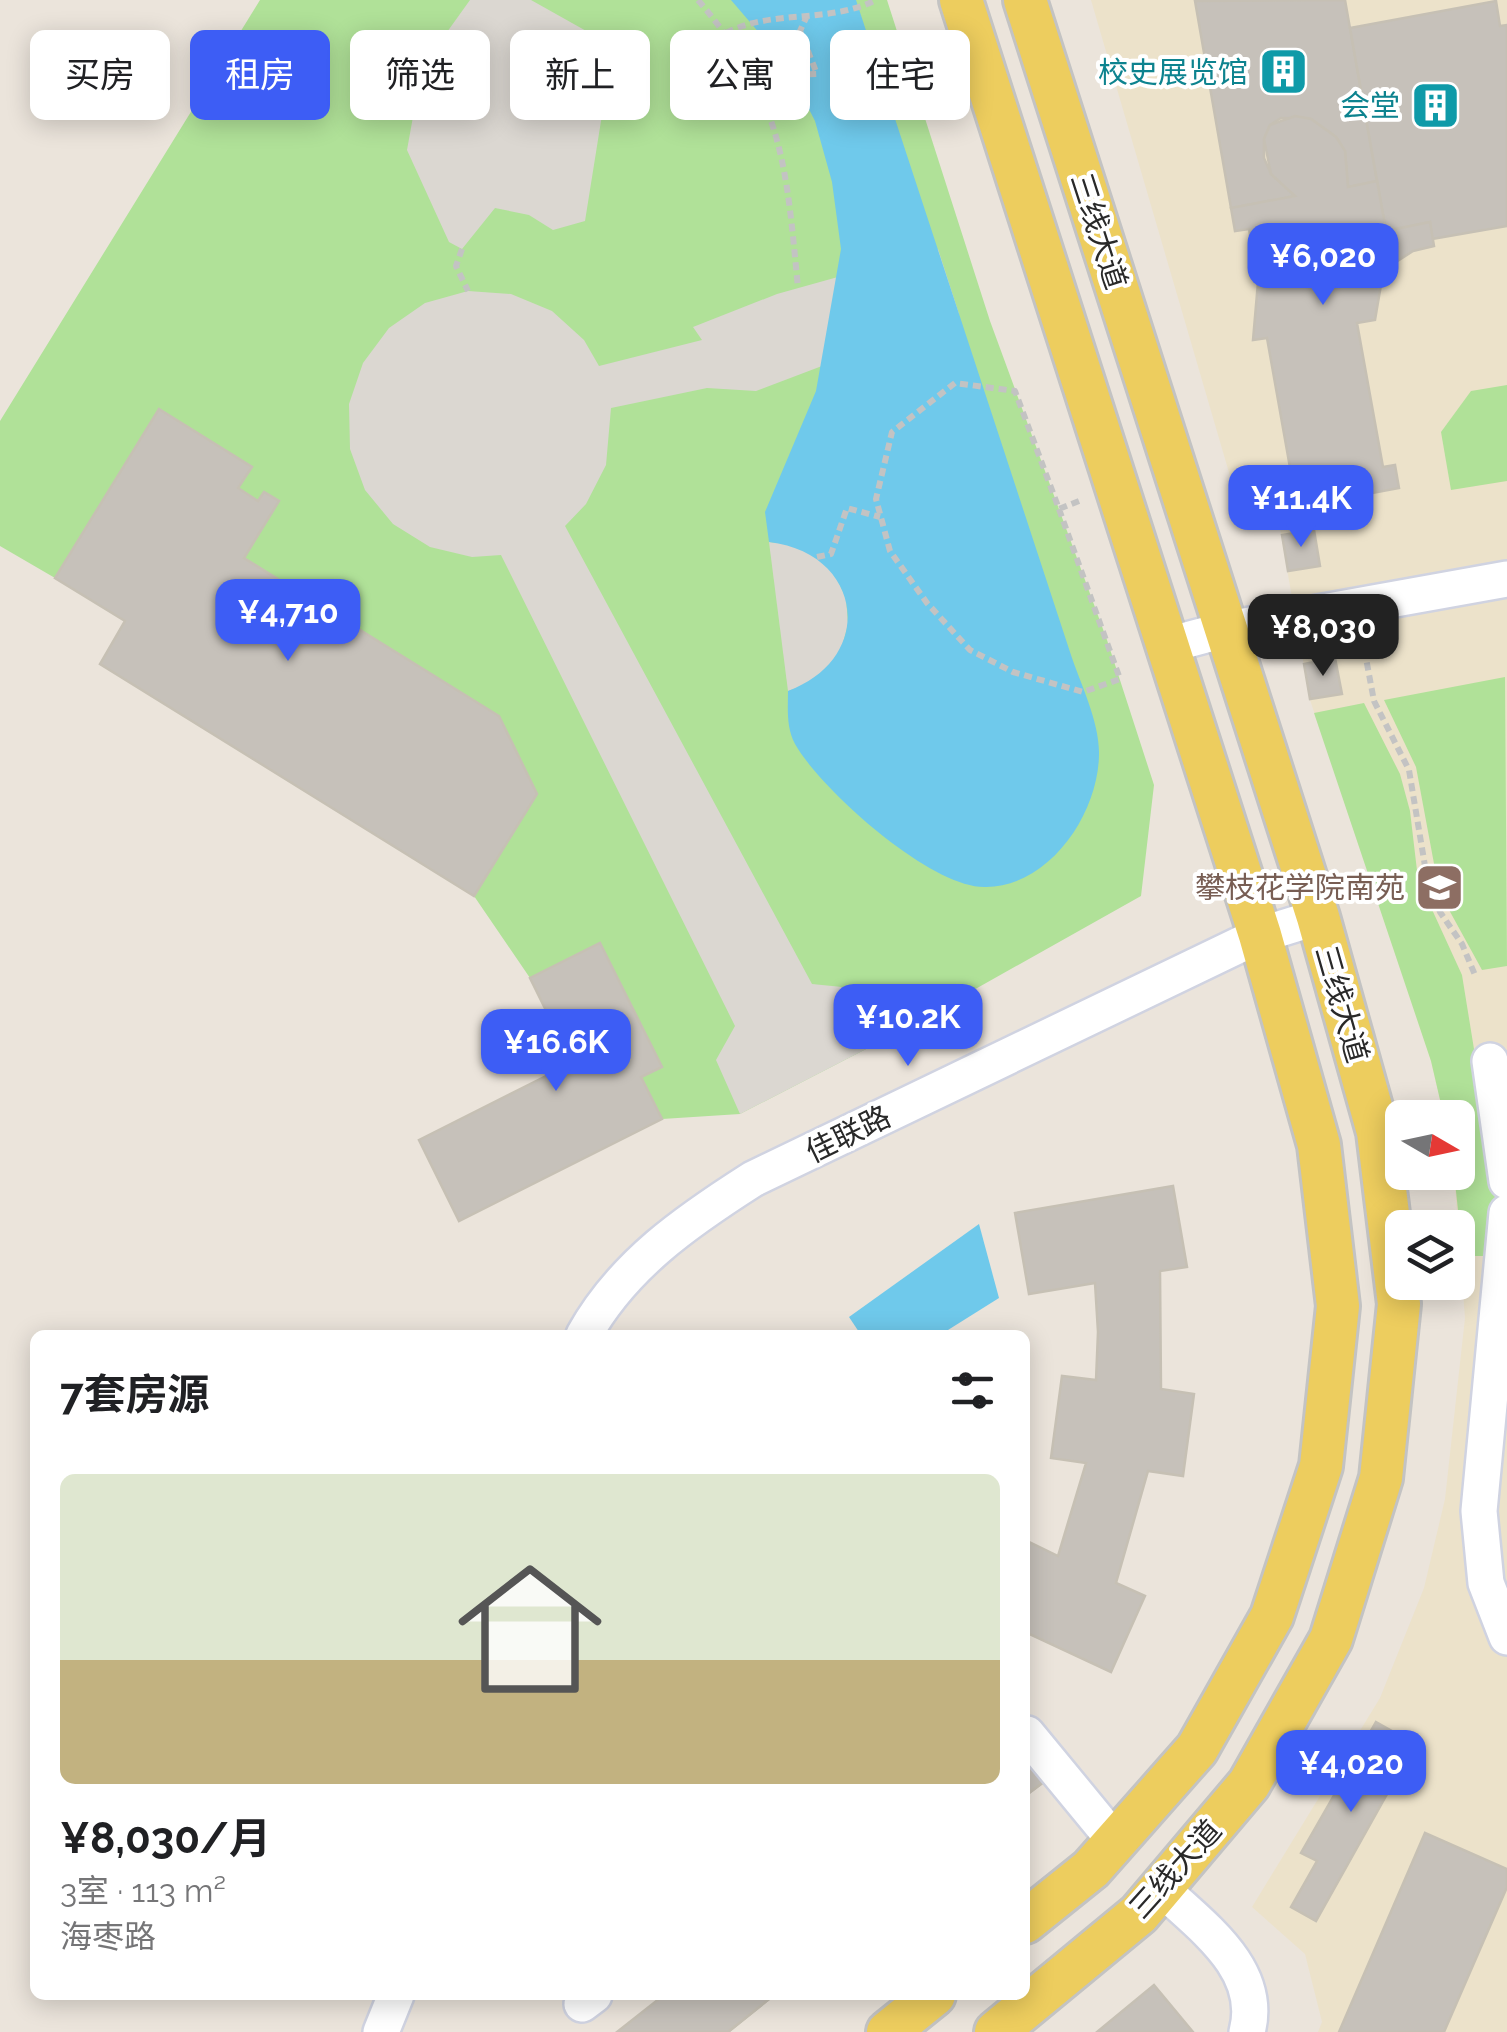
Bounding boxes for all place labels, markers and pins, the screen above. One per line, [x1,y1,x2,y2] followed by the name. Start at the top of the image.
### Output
[1257,46,1309,98] building icon: 校史展览馆
[1098,55,1248,90] place label: 校史展览馆
[1409,79,1461,131] building icon: 会堂
[1340,88,1400,123] place label: 会堂
[1242,223,1404,308] pin: ¥6,020
[1220,465,1382,550] pin: ¥11.4K
[207,579,369,664] pin: ¥4,710
[1242,594,1404,679] pin: ¥8,030
[1414,861,1466,913] school or university icon: 攀枝花学院南苑
[1195,870,1405,905] place label: 攀枝花学院南苑
[827,984,989,1069] pin: ¥10.2K
[475,1009,637,1094] pin: ¥16.6K
[1270,1730,1432,1815] pin: ¥4,020

